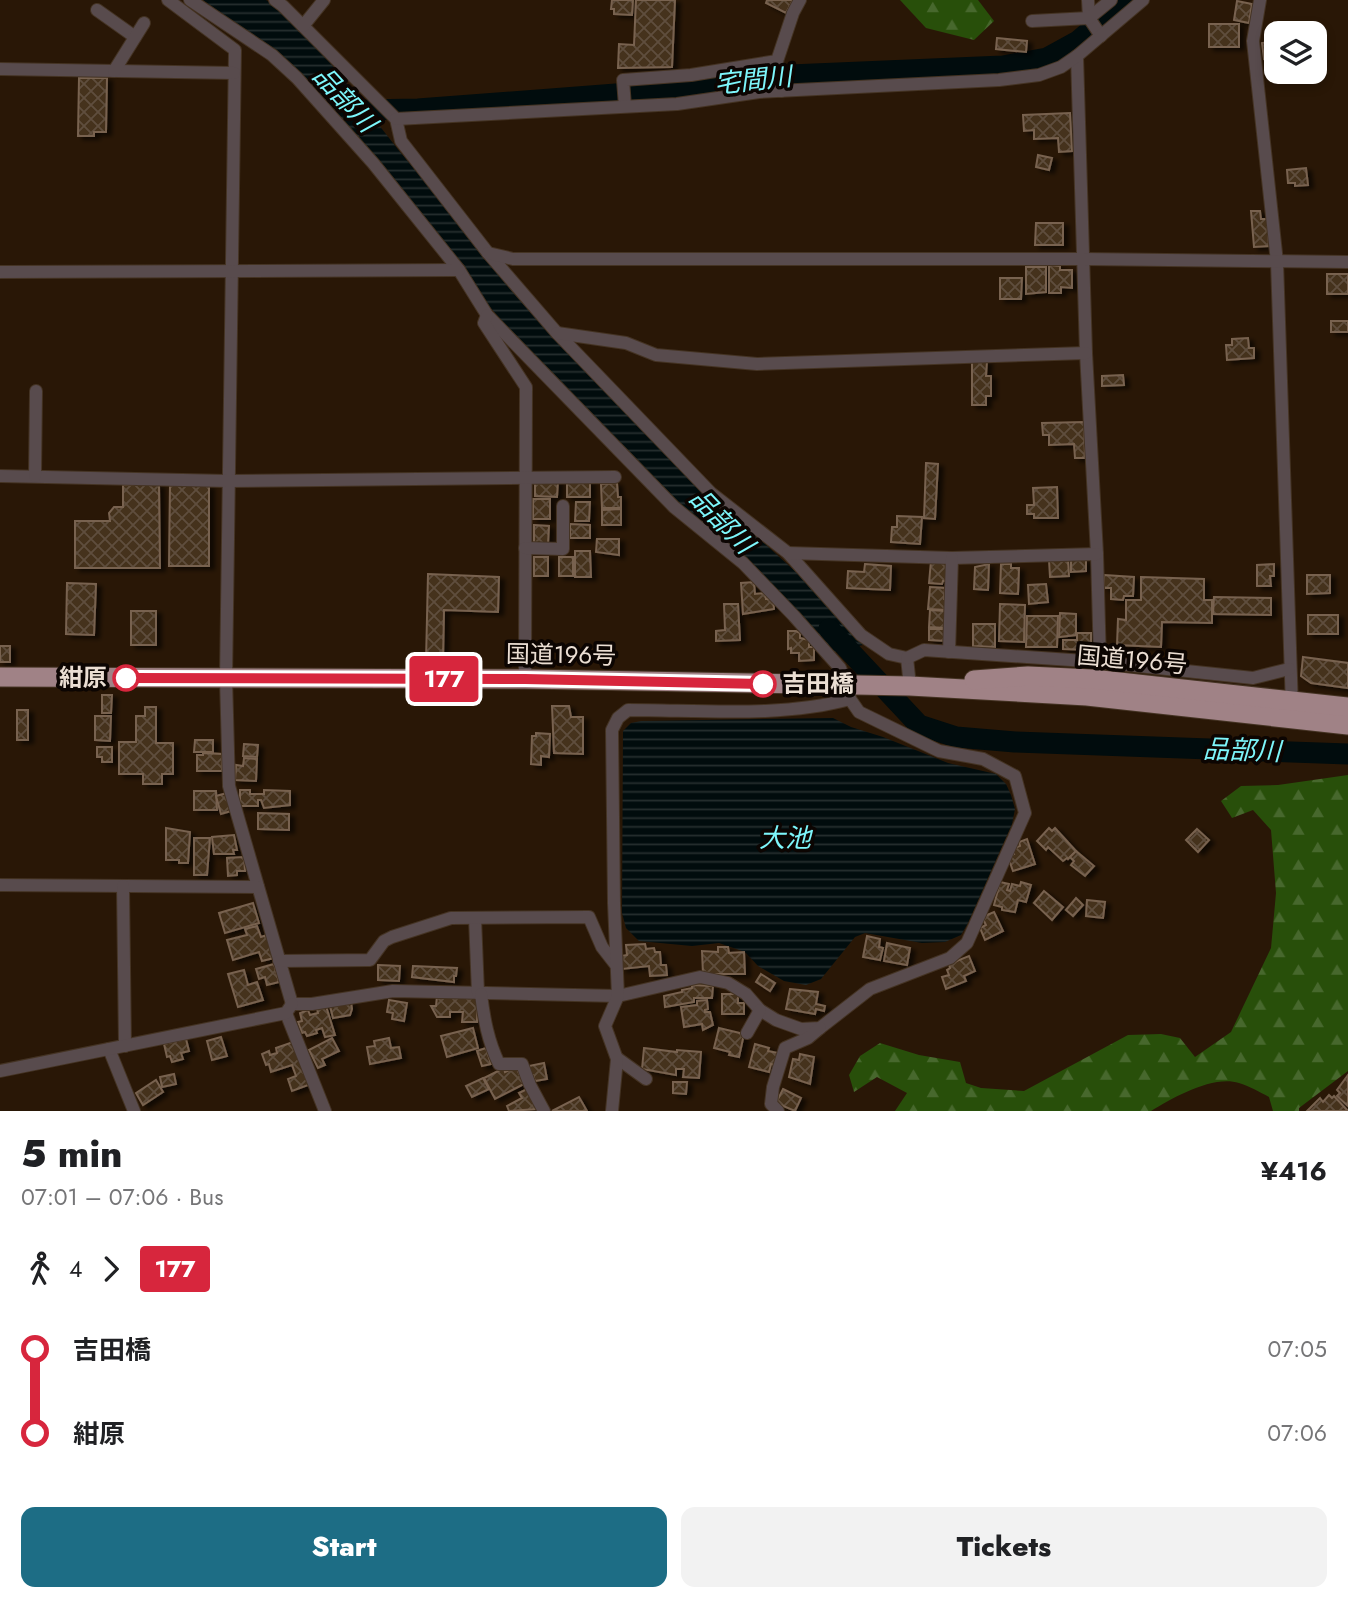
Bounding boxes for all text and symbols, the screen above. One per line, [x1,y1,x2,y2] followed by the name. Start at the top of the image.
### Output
[1264,21,1327,84] map controls
[1264,21,1327,84] button: layers
[712,57,797,103] water label: 宅間川
[305,58,388,143] water label: 品部川
[681,480,765,564] water label: 品部川
[505,636,617,673] street label: 国道196号
[1076,637,1189,682] street label: 国道196号
[404,656,484,702] line badge: 177
[59,660,107,695] place label: 紺原
[423,661,465,696] text: 177
[113,665,139,691] marker: 紺原
[782,666,854,701] place label: 吉田橋
[750,671,776,697] marker: 吉田橋
[1202,730,1285,770] water label: 品部川
[759,819,814,857] water label: 大池
[21,1126,123,1181] text: 5 min
[1261,1152,1327,1190] text: ¥416
[21,1180,223,1214] text: 07:01 – 07:06 · Bus
[21,1250,59,1288] icon: walk
[92,1250,130,1288] icon: forward
[154,1251,196,1286] text: 177
[69,1252,82,1286] text: 4
[73,1331,151,1369] text: 吉田橋
[1267,1332,1327,1366] text: 07:05
[73,1415,125,1453] text: 紺原
[1267,1416,1327,1450] text: 07:06
[21,1507,667,1587] button: Start
[681,1507,1327,1587] button: Tickets

